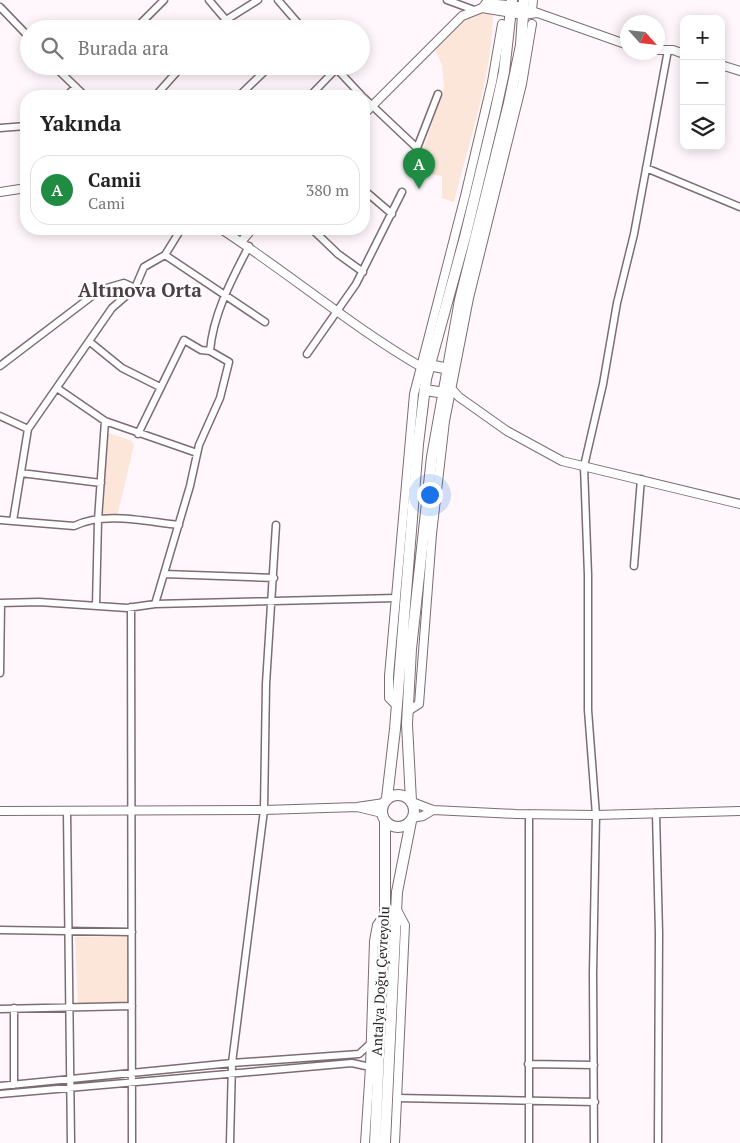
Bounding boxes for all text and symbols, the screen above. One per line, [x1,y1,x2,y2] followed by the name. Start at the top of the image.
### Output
[620,15,665,60] north arrow
[680,15,725,150] map controls
[680,15,725,60] button: +
[20,20,370,75] search box
[38,34,66,62] icon: search
[78,35,169,60] text: Burada ara
[680,60,725,105] button: −
[680,105,725,150] button: layers
[40,109,121,137] text: Yakında
[403,148,435,189] pin: A
[88,167,141,192] text: Camii
[51,179,63,201] text: A
[306,179,349,201] text: 380 m
[88,192,125,214] text: Cami
[78,277,202,302] district label: Altınova Orta
[417,482,443,508] your location
[367,906,393,1056] street label: Antalya Doğu Çevreyolu

